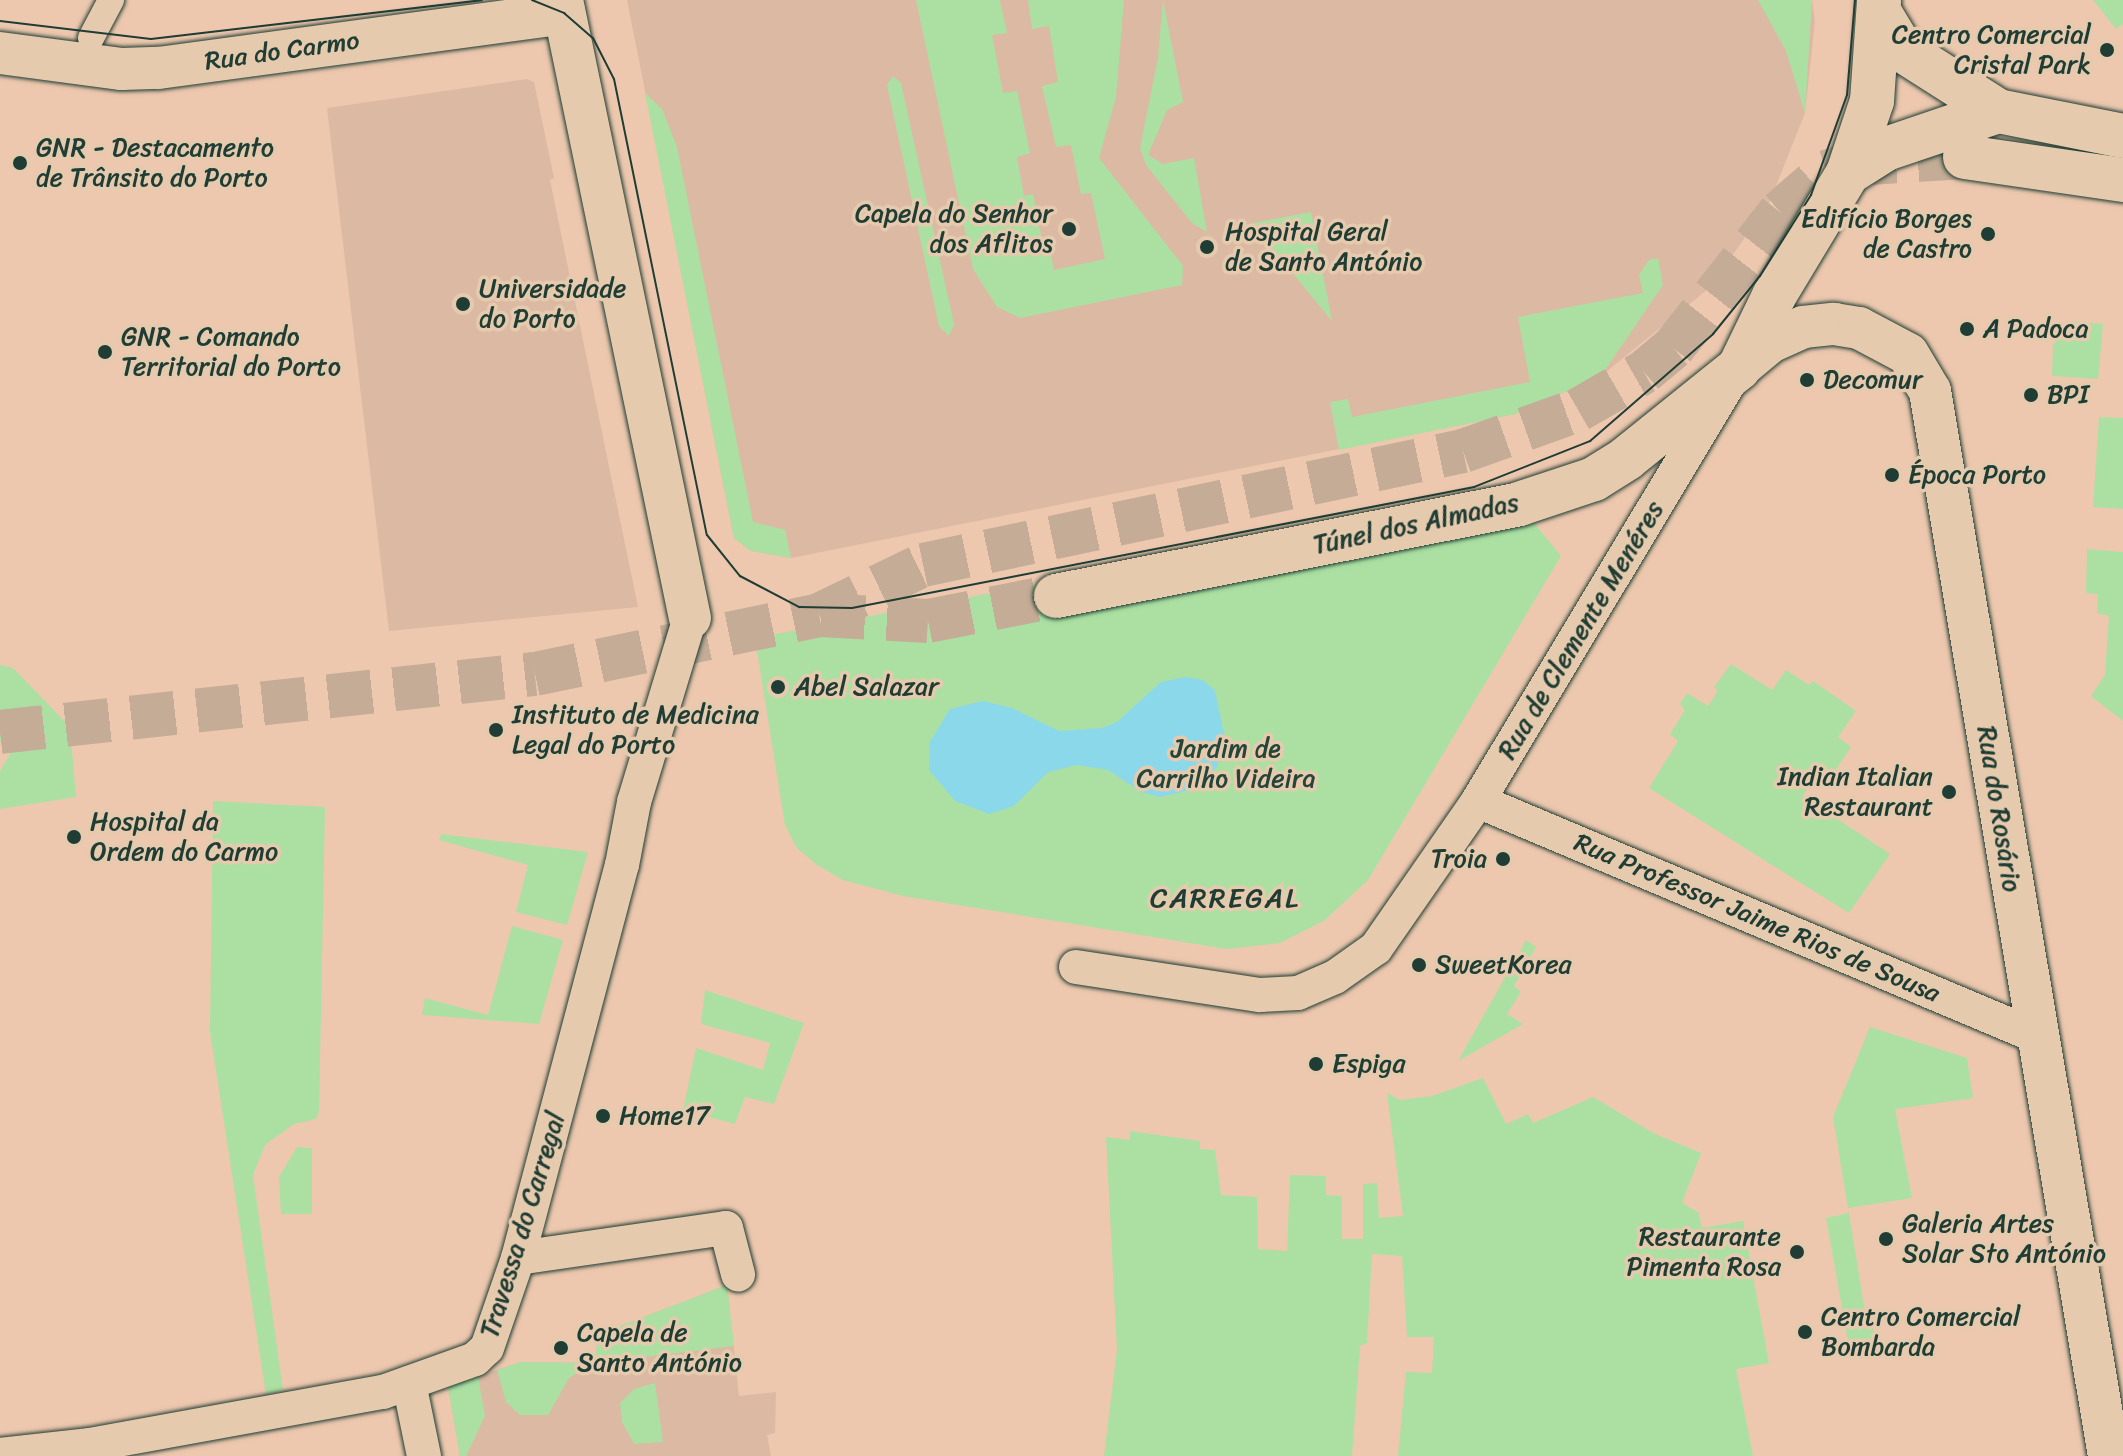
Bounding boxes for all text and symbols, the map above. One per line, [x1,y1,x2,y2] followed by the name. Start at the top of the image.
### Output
[1891,19,2091,80] place label: Centro Comercial Cristal Park
[202,25,362,77] street label: Rua do Carmo
[2098,41,2116,59] marker: Centro Comercial Cristal Park
[36,132,274,194] place label: GNR - Destacamento de Trânsito do Porto
[11,154,29,172] marker: GNR - Destacamento de Trânsito do Porto
[855,198,1053,260] place label: Capela do Senhor dos Aflitos
[1801,203,1972,264] place label: Edifício Borges de Castro
[1225,216,1424,278] place label: Hospital Geral de Santo António
[1060,220,1078,238] marker: Capela do Senhor dos Aflitos
[1979,225,1997,243] marker: Edifício Borges de Castro
[1196,236,1218,258] marker: Hospital Geral de Santo António
[479,273,626,334] place label: Universidade do Porto
[454,295,472,313] marker: Universidade do Porto
[1983,313,2089,345] place label: A Padoca
[1958,320,1976,338] marker: A Padoca
[121,321,341,382] place label: GNR - Comando Territorial do Porto
[96,343,114,361] marker: GNR - Comando Territorial do Porto
[1823,364,1923,396] place label: Decomur
[1798,371,1816,389] marker: Decomur
[2047,379,2089,411] place label: BPI
[2022,386,2040,404] marker: BPI
[1908,459,2046,491] place label: Época Porto
[1883,466,1901,484] marker: Época Porto
[1310,487,1522,561] street label: Túnel dos Almadas
[1492,495,1670,765] street label: Rua de Clemente Menéres
[794,671,939,703] place label: Abel Salazar
[769,678,787,696] marker: Abel Salazar
[512,699,759,760] place label: Instituto de Medicina Legal do Porto
[487,721,505,739] marker: Instituto de Medicina Legal do Porto
[1970,724,2028,894] street label: Rua do Rosário
[1136,733,1316,794] park label: Jardim de Carrilho Videira
[1777,761,1933,822] place label: Indian Italian Restaurant
[1940,783,1958,801] marker: Indian Italian Restaurant
[90,806,278,868] place label: Hospital da Ordem do Carmo
[1569,826,1945,1010] street label: Rua Professor Jaime Rios de Sousa
[65,828,83,846] marker: Hospital da Ordem do Carmo
[1431,843,1487,875] place label: Troia
[1494,850,1512,868] marker: Troia
[1150,881,1300,915] district label: CARREGAL
[1435,949,1572,981] place label: SweetKorea
[1410,956,1428,974] marker: SweetKorea
[1332,1048,1405,1080] place label: Espiga
[1307,1055,1325,1073] marker: Espiga
[619,1100,710,1132] place label: Home17
[594,1107,612,1125] marker: Home17
[474,1108,572,1342] street label: Travessa do Carregal
[1902,1208,2107,1270] place label: Galeria Artes Solar Sto António
[1626,1221,1781,1282] place label: Restaurante Pimenta Rosa
[1877,1230,1895,1248] marker: Galeria Artes Solar Sto António
[1788,1243,1806,1261] marker: Restaurante Pimenta Rosa
[1821,1301,2021,1362] place label: Centro Comercial Bombarda
[577,1317,742,1378] place label: Capela de Santo António
[1796,1323,1814,1341] marker: Centro Comercial Bombarda
[552,1339,570,1357] marker: Capela de Santo António

